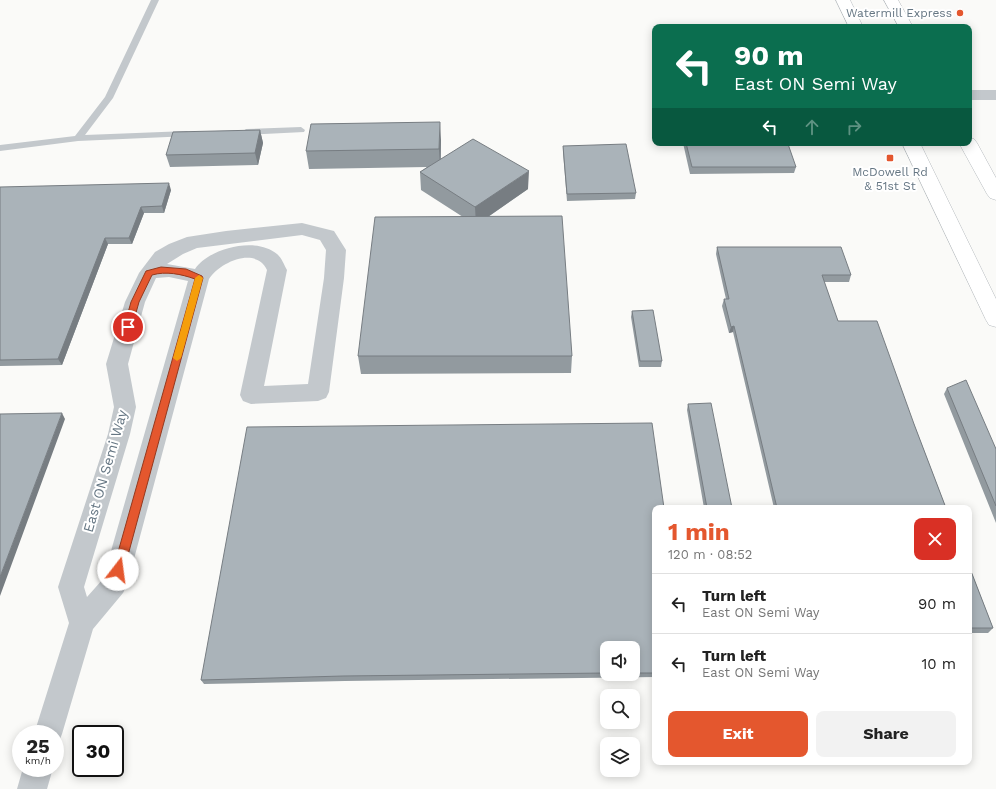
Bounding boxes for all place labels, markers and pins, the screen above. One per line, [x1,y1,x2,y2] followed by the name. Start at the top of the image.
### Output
[846,6,952,20] place label: Watermill Express
[955,8,965,18] marker: Watermill Express
[885,153,895,163] marker: McDowell Rd & 51st St
[852,165,928,193] place label: McDowell Rd & 51st St
[111,310,145,344] pin

